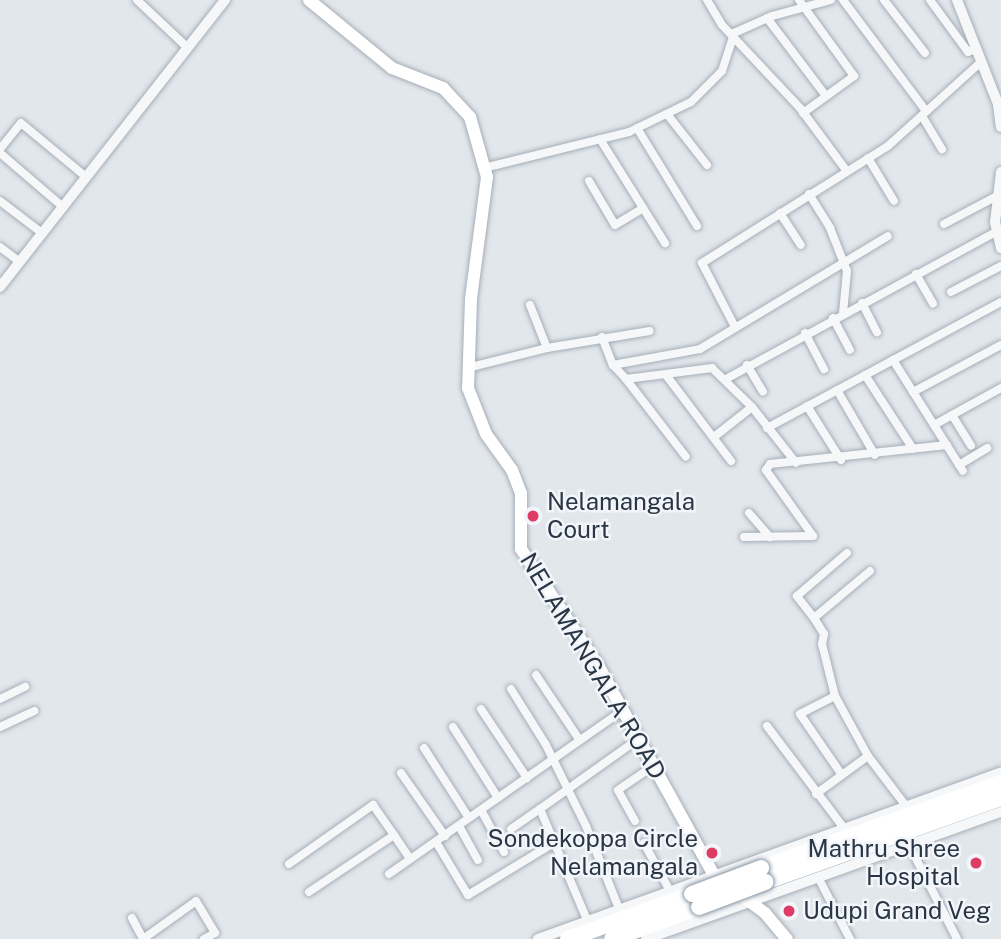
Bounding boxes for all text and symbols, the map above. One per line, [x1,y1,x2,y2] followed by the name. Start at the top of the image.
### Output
[547,488,695,544] place label: Nelamangala Court
[525,508,541,524] marker: Nelamangala Court
[514,548,672,784] street label: NELAMANGALA ROAD
[488,825,698,881] place label: Sondekoppa Circle Nelamangala
[807,835,960,891] place label: Mathru Shree Hospital
[704,845,720,861] marker: Sondekoppa Circle Nelamangala
[966,853,986,873] marker: Mathru Shree Hospital
[803,897,992,925] place label: Udupi Grand Veg
[781,903,797,919] marker: Udupi Grand Veg

